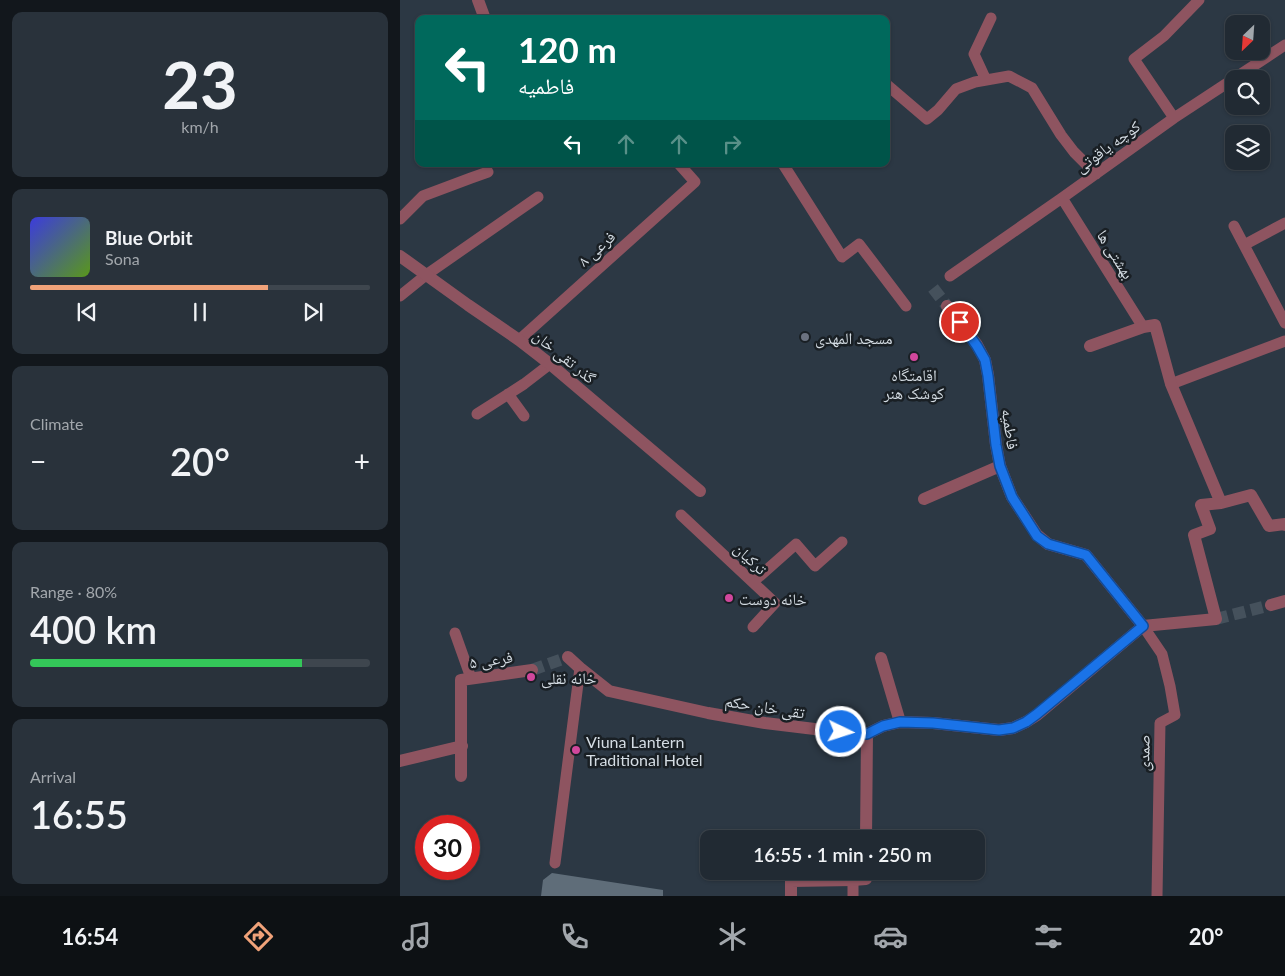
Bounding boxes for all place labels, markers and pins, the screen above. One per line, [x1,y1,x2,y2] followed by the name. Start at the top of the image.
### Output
[939,301,981,343] pin
[815,328,893,349] place label: مسجد المهدی
[799,331,811,343] marker: مسجد المهدی
[908,351,920,363] marker: اقامتگاه کوشک هنر
[883,365,945,403] place label: اقامتگاه کوشک هنر
[739,589,807,609] place label: خانه دوست
[723,592,735,604] marker: خانه دوست
[541,668,596,689] place label: خانه نقلی
[525,671,537,683] marker: خانه نقلی
[586,732,703,769] place label: Viuna Lantern Traditional Hotel
[570,744,582,756] marker: Viuna Lantern Traditional Hotel

